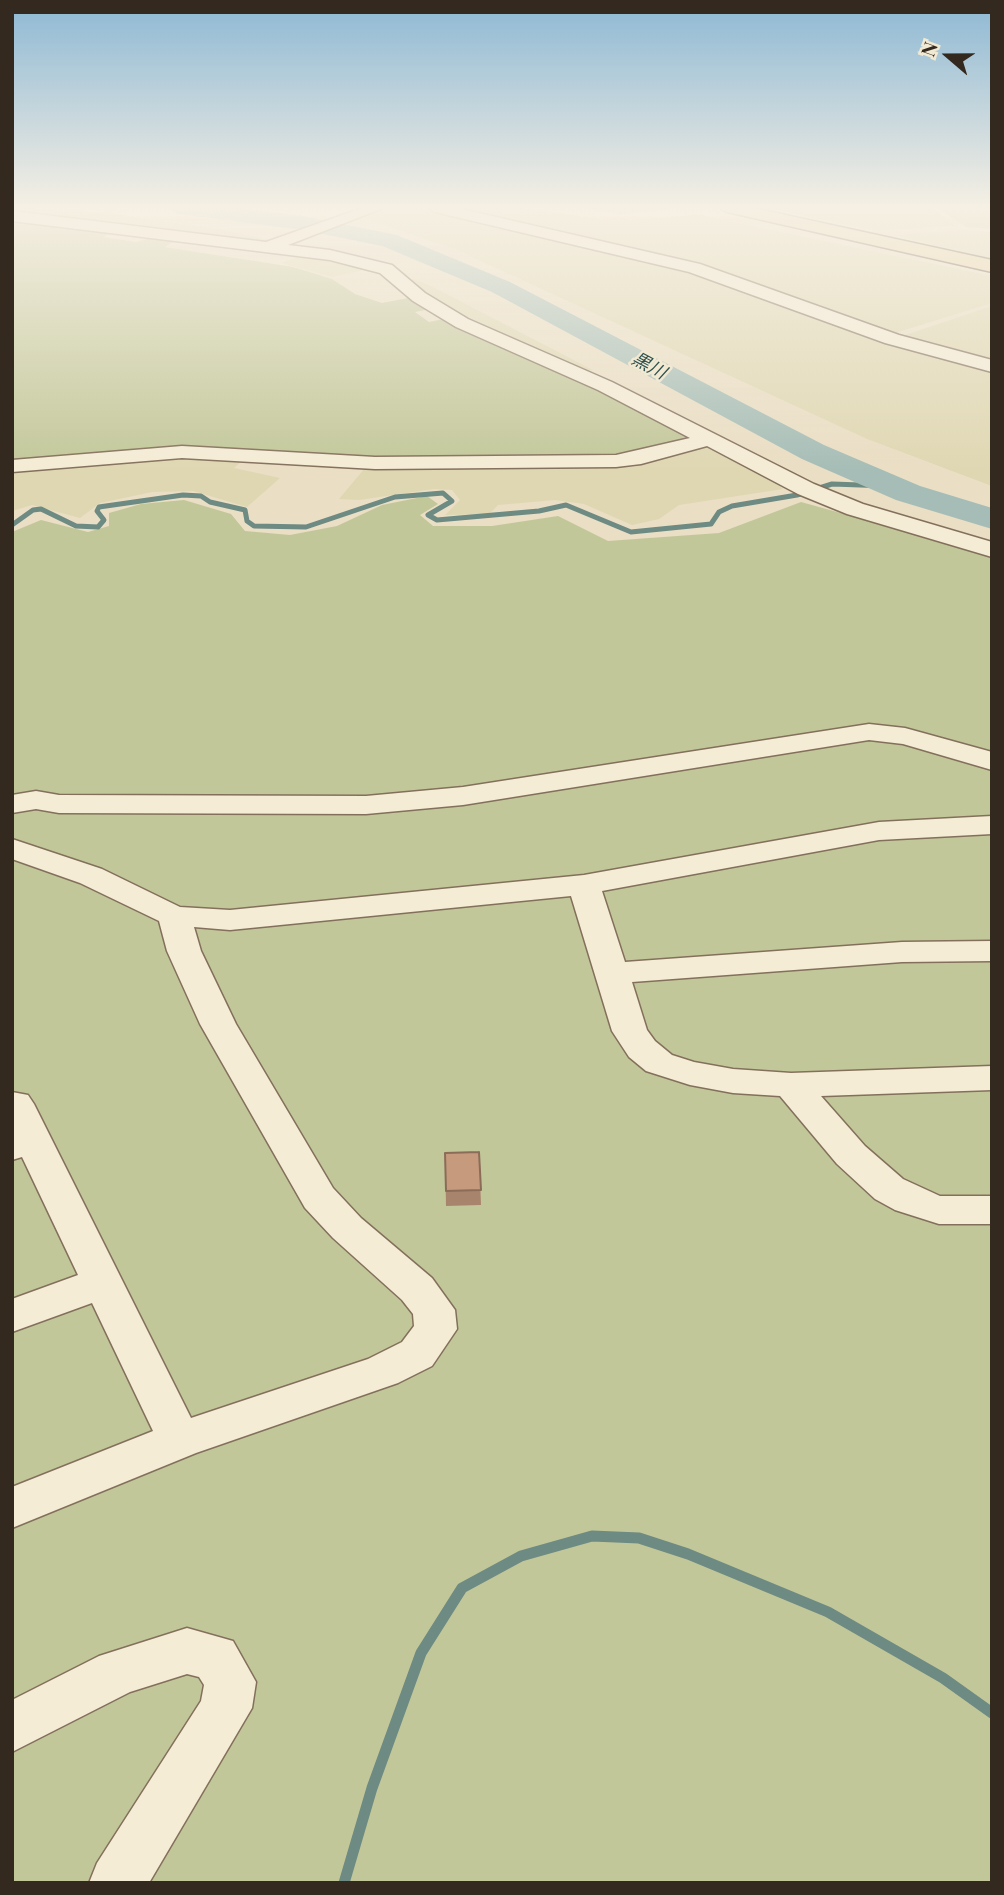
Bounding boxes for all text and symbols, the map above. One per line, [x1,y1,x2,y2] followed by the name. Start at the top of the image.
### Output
[913,21,983,91] north arrow
[914,38,943,60] text: N
[628,348,670,384] water label: 黒川

